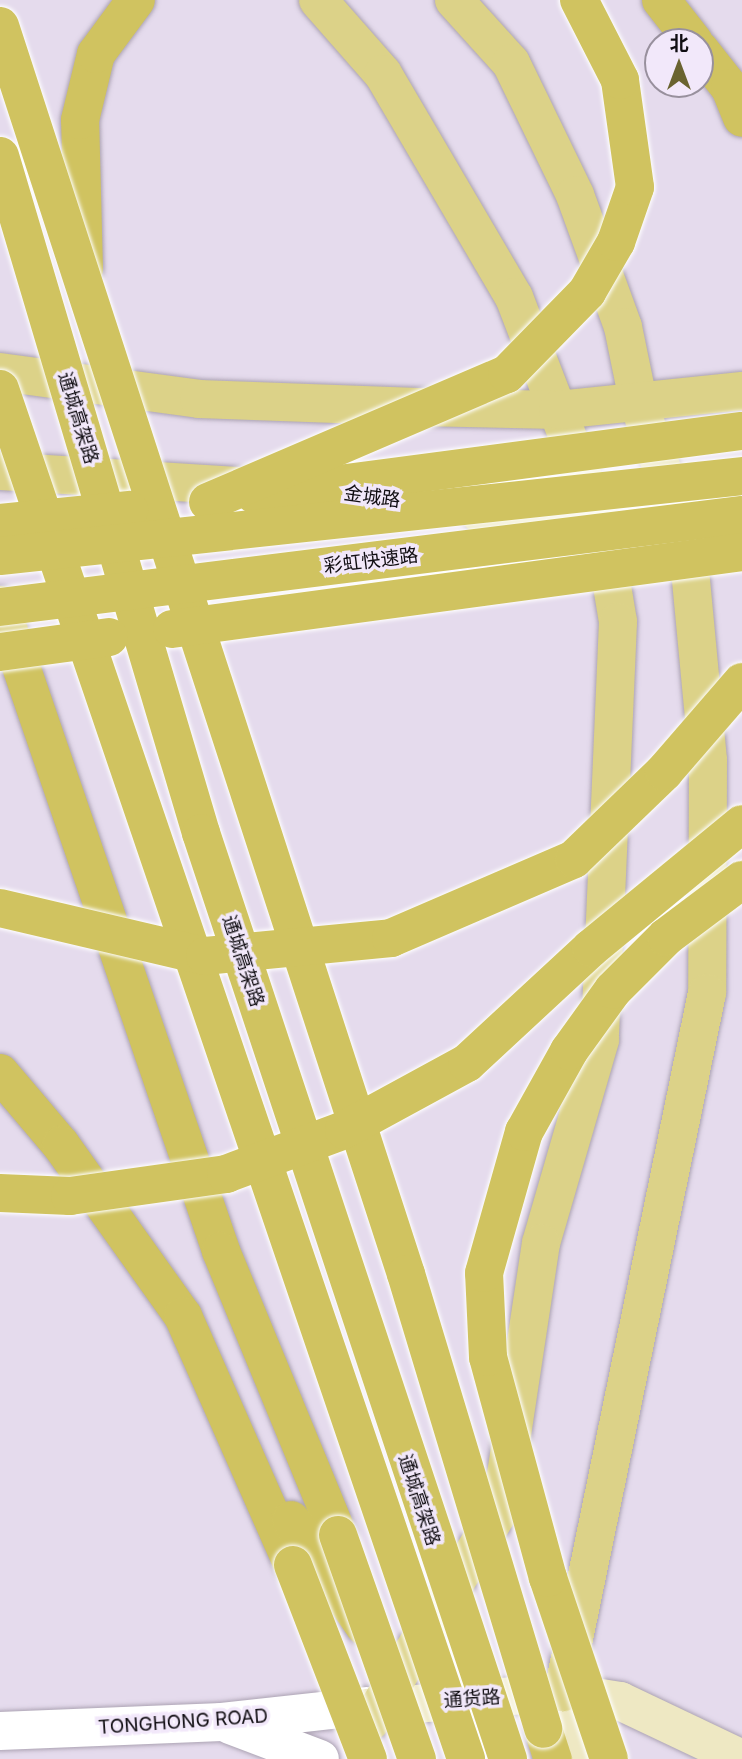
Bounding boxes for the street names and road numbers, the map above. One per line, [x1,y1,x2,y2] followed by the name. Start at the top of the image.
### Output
[53,369,103,467] street label: 通城高架路
[342,482,402,512] street label: 金城路
[322,544,420,578] street label: 彩虹快速路
[217,912,269,1010] street label: 通城高架路
[393,1451,445,1549] street label: 通城高架路
[443,1686,501,1712] street label: 通货路
[97,1705,269,1739] street label: TONGHONG ROAD

